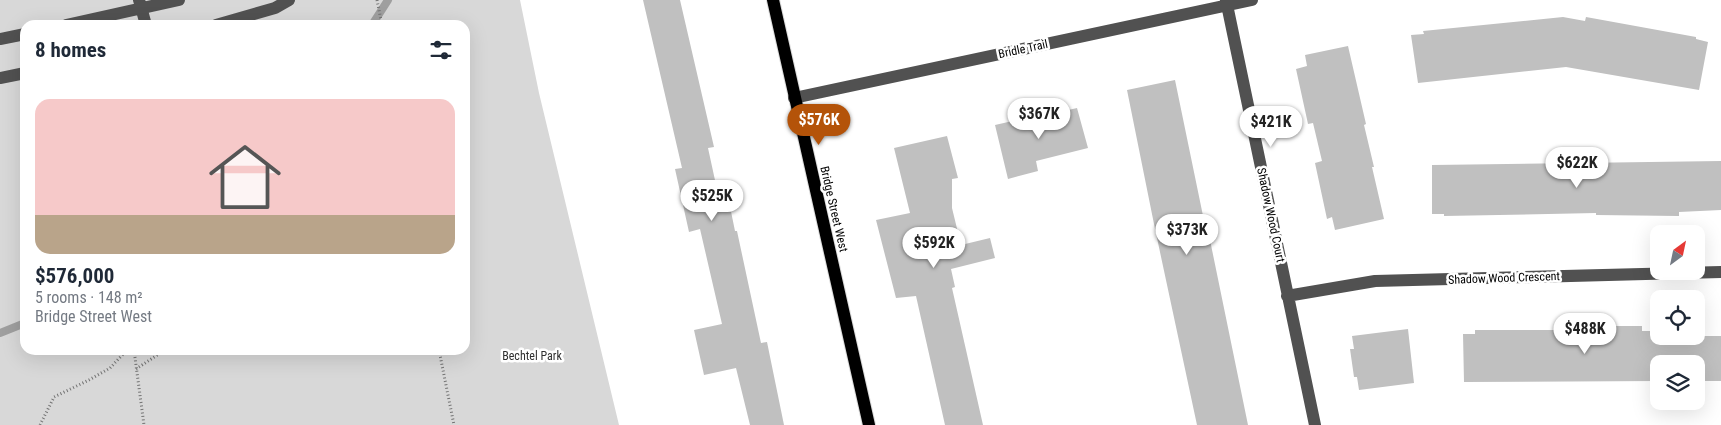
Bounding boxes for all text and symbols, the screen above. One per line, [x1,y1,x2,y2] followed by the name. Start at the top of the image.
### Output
[427,36,455,64] icon: filters
[997,37,1049,61] street label: Bridle Trail
[35,38,106,62] text: 8 homes
[1004,98,1074,140] pin: $367K
[784,104,854,146] pin: $576K
[1018,104,1060,123] text: $367K
[1236,106,1306,148] pin: $421K
[798,110,840,129] text: $576K
[1250,112,1292,131] text: $421K
[200,132,290,222] icon: home
[1542,146,1612,189] pin: $622K
[1556,153,1598,172] text: $622K
[817,165,851,254] street label: Bridge Street West
[1254,167,1288,264] street label: Shadow Wood Court
[677,180,747,222] pin: $525K
[691,186,733,205] text: $525K
[1152,214,1222,256] pin: $373K
[1166,220,1208,239] text: $373K
[1650,225,1705,280] north arrow
[1650,225,1705,410] map controls
[899,226,969,269] pin: $592K
[913,233,955,252] text: $592K
[35,264,114,288] text: $576,000
[1448,269,1561,287] street label: Shadow Wood Crescent
[35,288,143,307] text: 5 rooms · 148 m²
[1650,290,1705,345] button: locate
[35,307,152,326] text: Bridge Street West
[1550,312,1620,355] pin: $488K
[1564,319,1606,338] text: $488K
[502,349,562,363] park label: Bechtel Park
[1650,355,1705,410] button: layers

